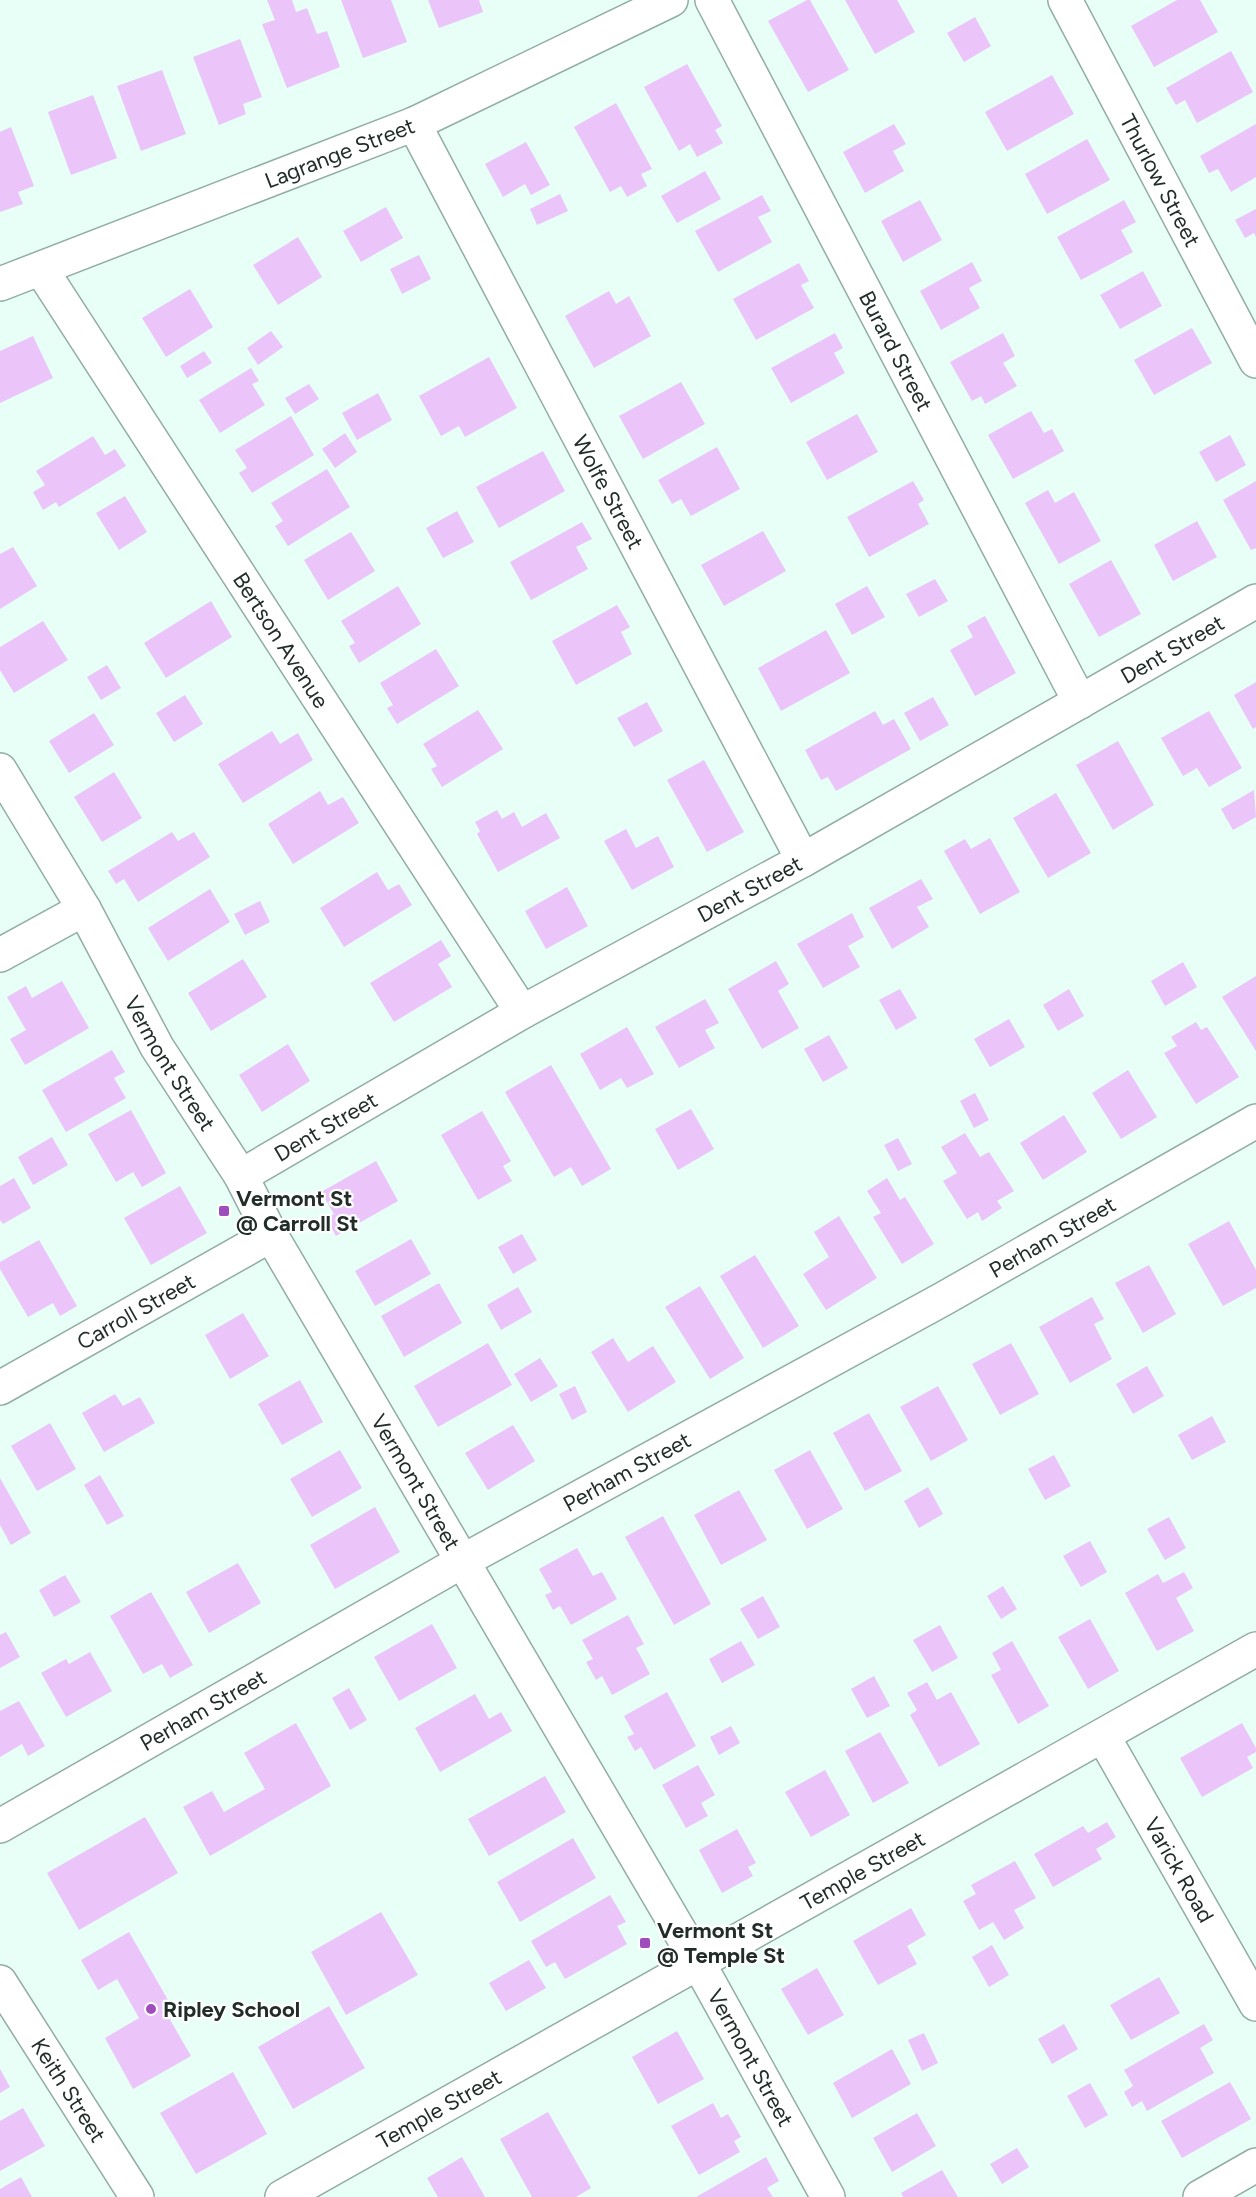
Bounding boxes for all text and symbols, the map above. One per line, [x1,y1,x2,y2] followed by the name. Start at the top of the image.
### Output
[1114,110,1206,251] street label: Thurlow Street
[261,112,419,194] street label: Lagrange Street
[853,286,938,416] street label: Burard Street
[567,430,649,554] street label: Wolfe Street
[227,567,335,713] street label: Bertson Avenue
[1116,609,1229,690] street label: Dent Street
[693,850,807,929] street label: Dent Street
[118,991,221,1136] street label: Vermont Street
[269,1086,382,1168] street label: Dent Street
[236,1185,359,1237] place label: Vermont St @ Carroll St
[984,1191,1121,1284] street label: Perham Street
[217,1204,231,1218] marker: Vermont St @ Carroll St
[72,1268,200,1356] street label: Carroll Street
[365,1409,466,1555] street label: Vermont Street
[558,1426,695,1518] street label: Perham Street
[135,1663,271,1757] street label: Perham Street
[1138,1813,1220,1927] street label: Varick Road
[796,1825,930,1917] street label: Temple Street
[657,1917,785,1969] place label: Vermont St @ Temple St
[638,1936,652,1950] marker: Vermont St @ Temple St
[702,1984,799,2131] street label: Vermont Street
[163,1996,300,2023] place label: Ripley School
[144,2002,158,2016] marker: Ripley School
[25,2033,111,2147] street label: Keith Street
[372,2063,506,2155] street label: Temple Street

